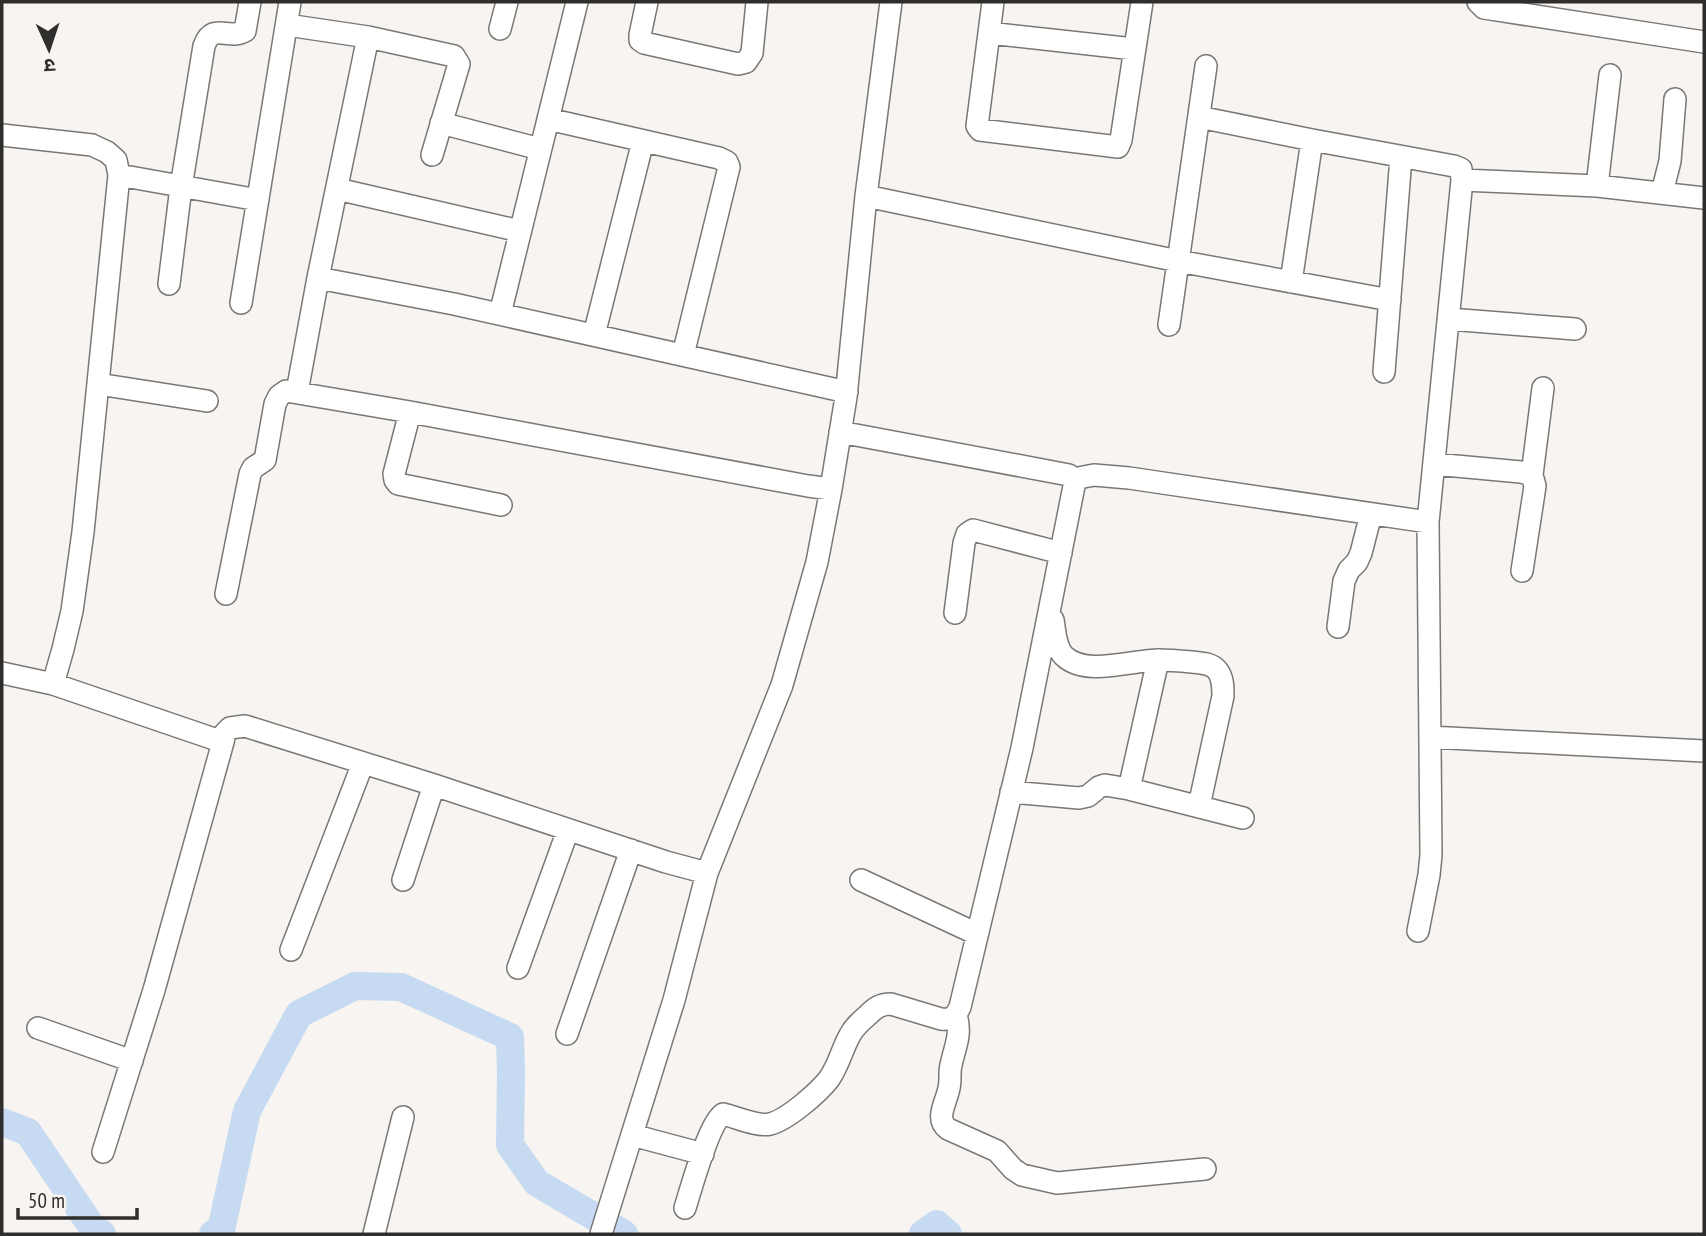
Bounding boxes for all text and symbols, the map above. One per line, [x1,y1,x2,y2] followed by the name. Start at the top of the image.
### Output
[14,14,84,84] north arrow
[43,54,56,78] text: उ
[18,1176,136,1220] scale bar
[28,1187,65,1214] text: 50 m

